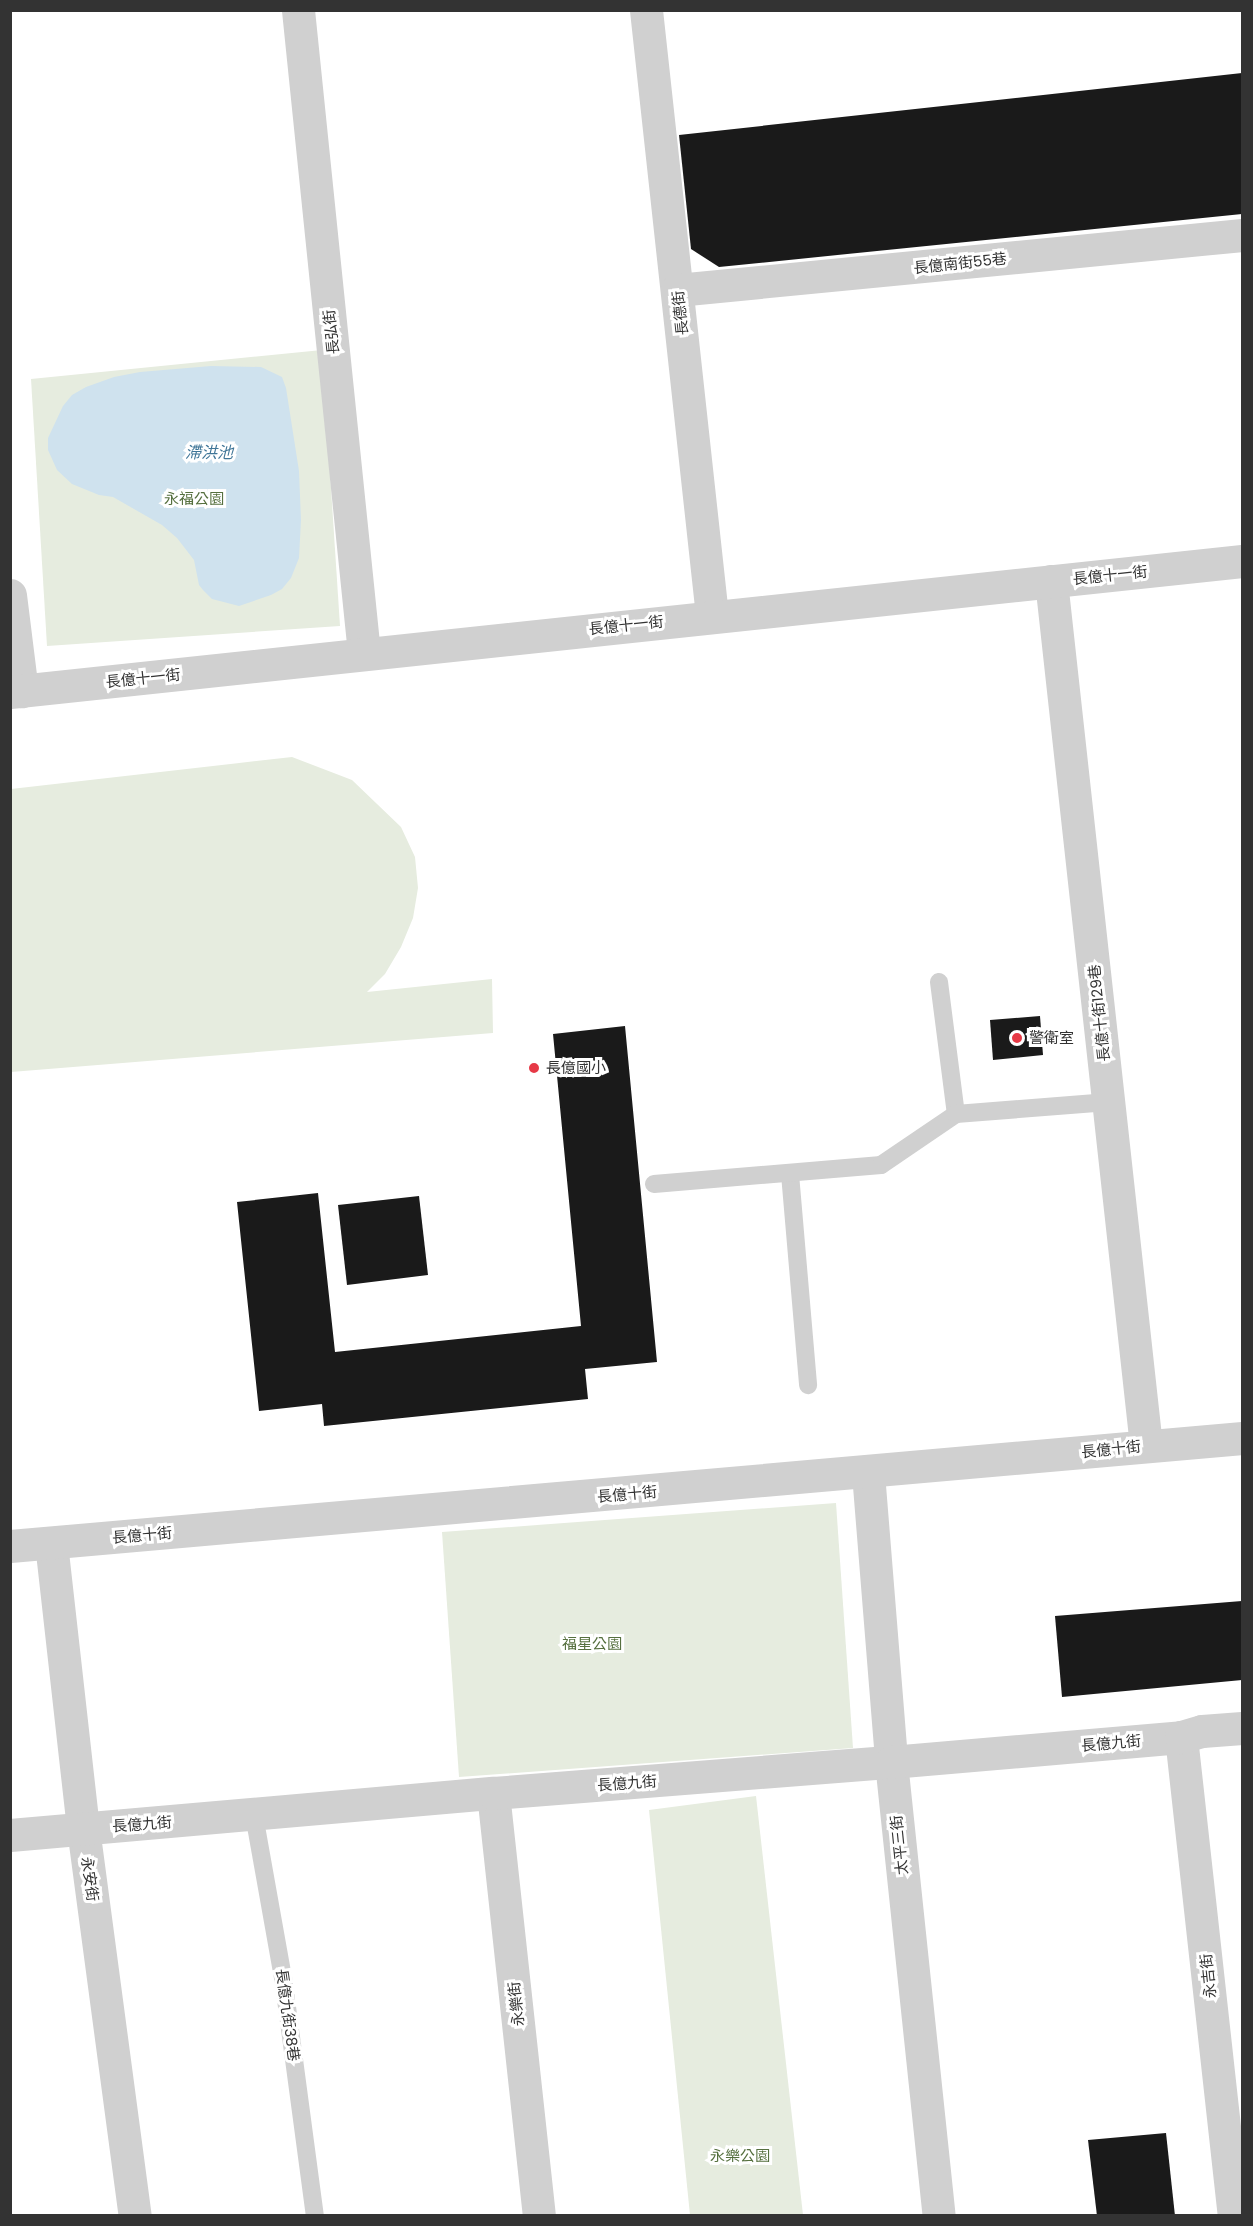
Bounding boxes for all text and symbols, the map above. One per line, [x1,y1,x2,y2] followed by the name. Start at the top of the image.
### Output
[912,249,1008,277] street label: 長億南街55巷
[669,290,691,336] street label: 長德街
[320,309,342,355] street label: 長弘街
[185,443,233,463] water label: 滯洪池
[164,490,224,508] park label: 永福公園
[1072,562,1148,588] street label: 長億十一街
[588,612,664,638] street label: 長億十一街
[105,665,181,691] street label: 長億十一街
[1085,963,1113,1063] street label: 長億十街129巷
[1029,1029,1074,1047] place label: 警衛室
[1010,1031,1024,1045] marker: 警衛室
[546,1059,606,1077] place label: 長億國小
[527,1061,541,1075] marker: 長億國小
[1080,1437,1142,1461] street label: 長億十街
[596,1482,658,1506] street label: 長億十街
[111,1523,173,1547] street label: 長億十街
[562,1635,622,1653] park label: 福星公園
[1080,1731,1142,1755] street label: 長億九街
[596,1772,658,1794] street label: 長億九街
[111,1813,173,1835] street label: 長億九街
[887,1814,911,1876] street label: 太平三街
[78,1855,102,1903] street label: 永安街
[1197,1953,1219,1999] street label: 永吉街
[273,1968,303,2062] street label: 長億九街38巷
[505,1981,527,2027] street label: 永樂街
[710,2147,770,2165] park label: 永樂公園

